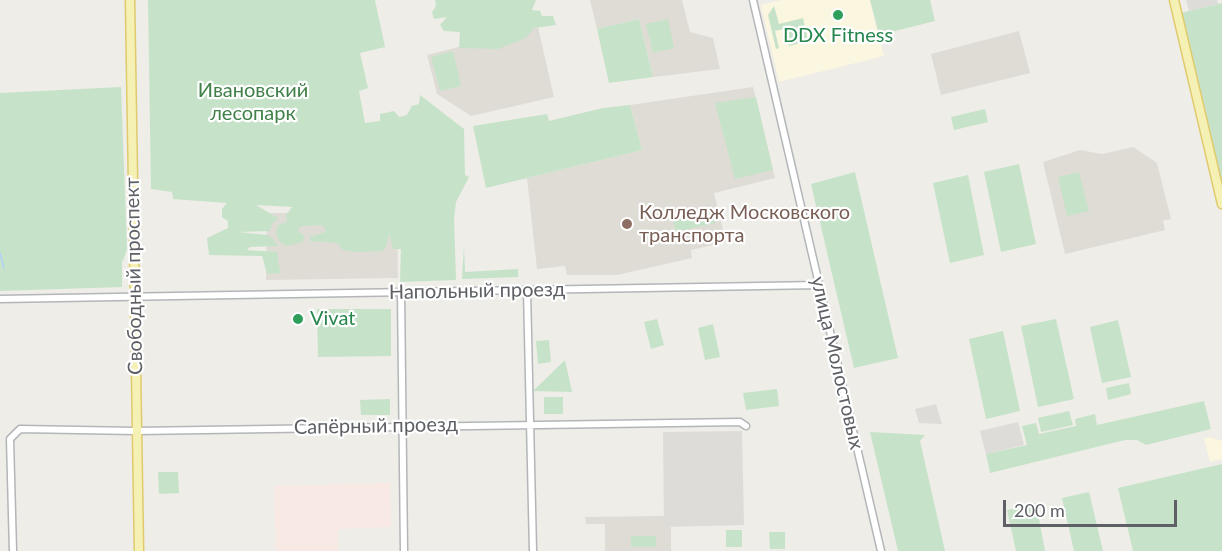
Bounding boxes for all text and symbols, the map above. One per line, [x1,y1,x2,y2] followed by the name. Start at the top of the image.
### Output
[831,8,845,22] marker: DDX Fitness
[783,24,893,48] place label: DDX Fitness
[198,79,308,126] park label: Ивановский лесопарк
[120,177,148,375] street label: Свободный проспект
[639,201,850,248] place label: Колледж Московского транспорта
[620,217,634,231] marker: Колледж Московского транспорта
[805,274,869,452] street label: улица Молостовых
[389,277,565,305] street label: Напольный проезд
[310,307,355,331] place label: Vivat
[291,312,305,326] marker: Vivat
[294,413,458,439] street label: Сапёрный проезд
[1006,488,1180,526] scale bar
[1014,499,1065,521] text: 200 m

